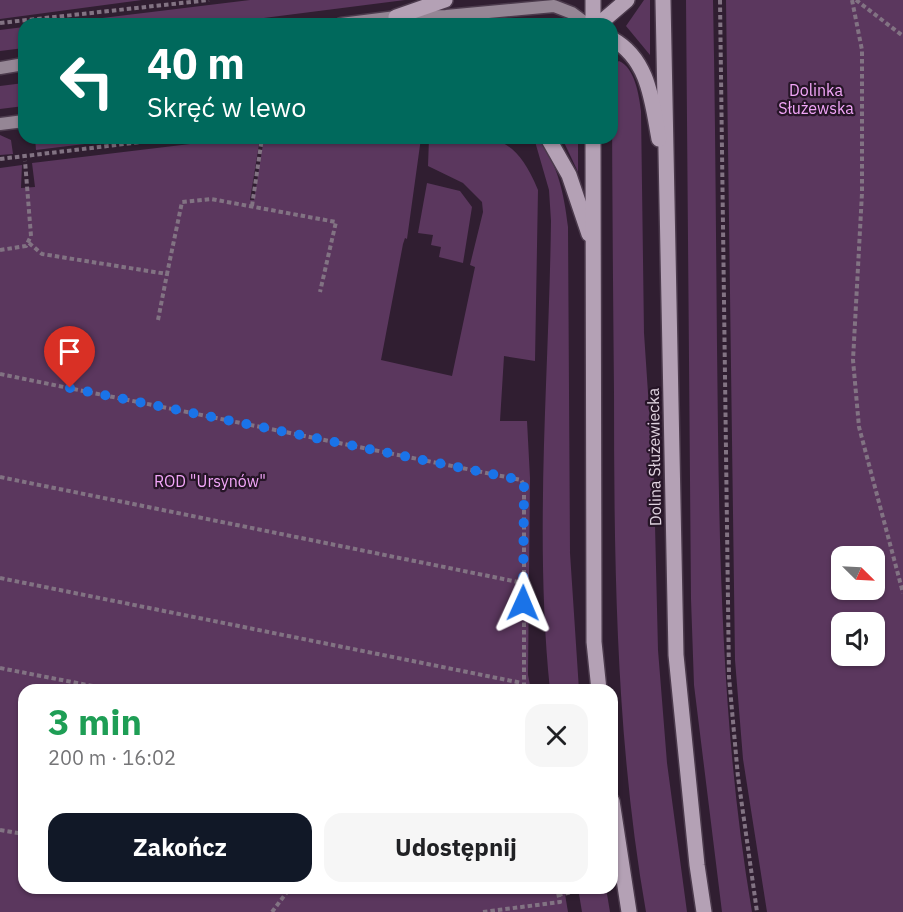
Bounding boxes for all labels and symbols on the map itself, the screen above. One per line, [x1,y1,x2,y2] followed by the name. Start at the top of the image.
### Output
[778,80,854,118] park label: Dolinka Służewska
[44,326,95,388] pin
[643,387,665,526] street label: Dolina Służewiecka
[154,471,266,491] park label: ROD "Ursynów"
[831,546,885,600] north arrow
[491,571,555,635] position arrow

